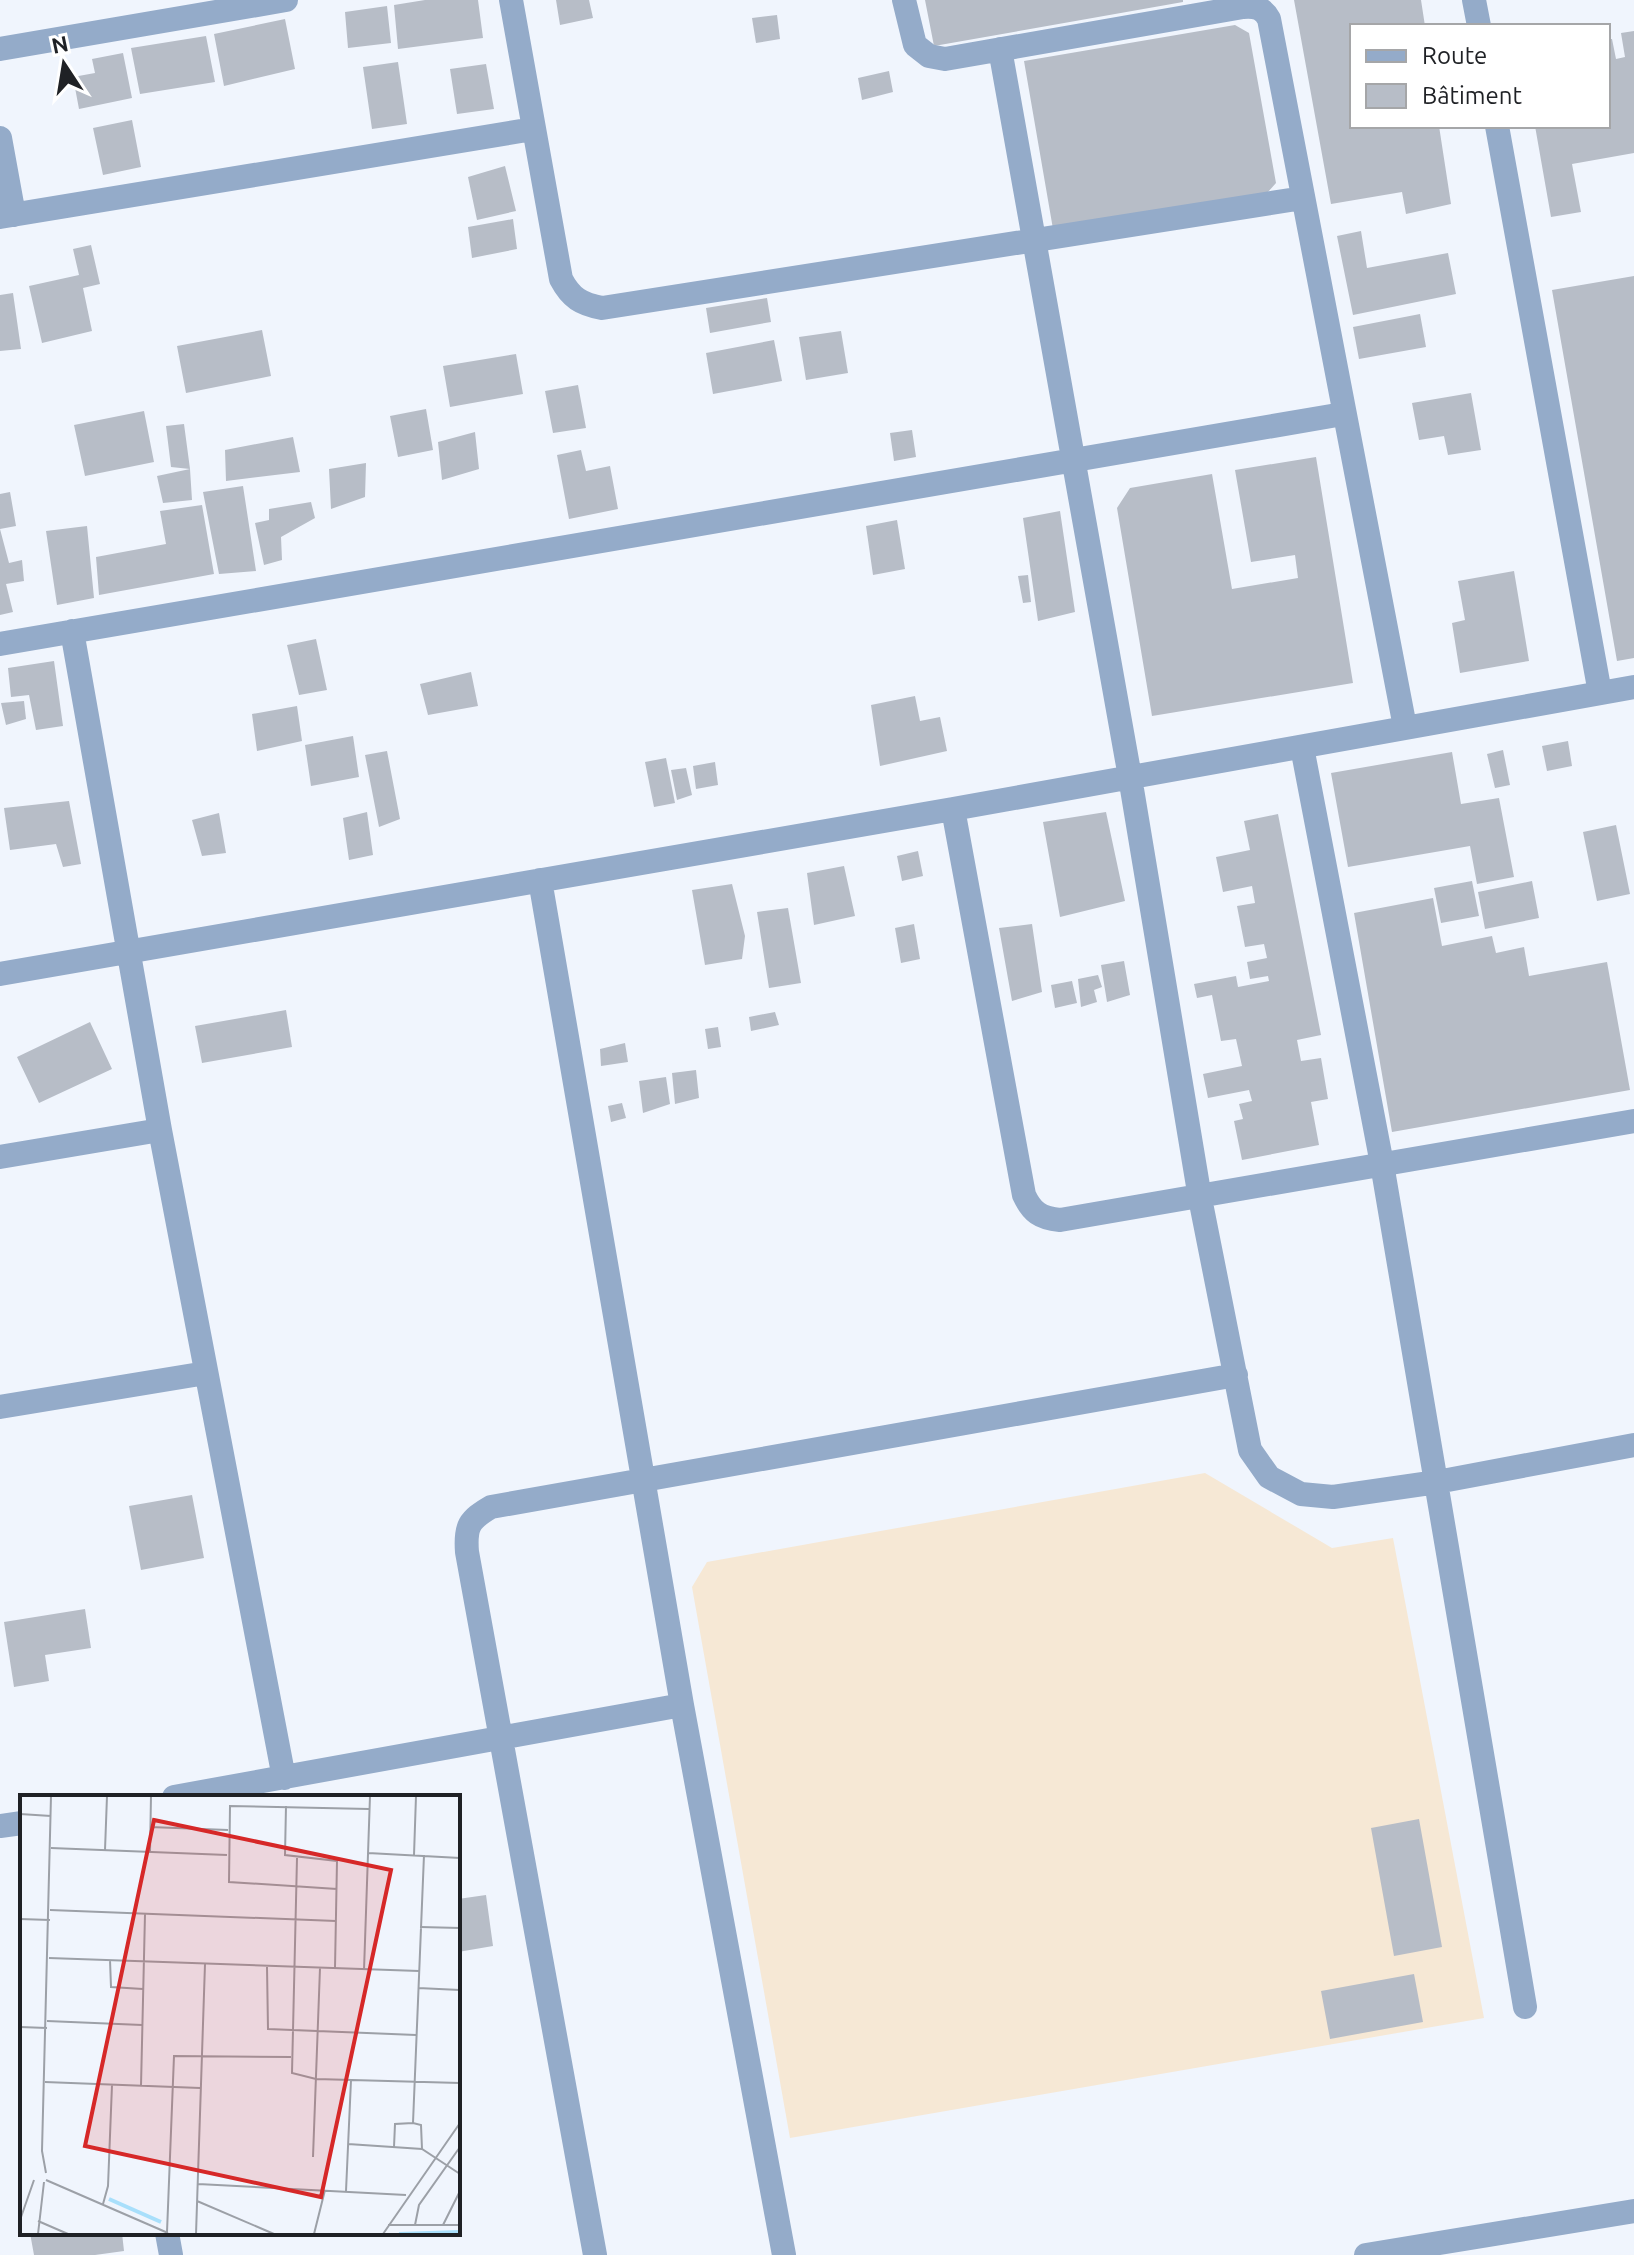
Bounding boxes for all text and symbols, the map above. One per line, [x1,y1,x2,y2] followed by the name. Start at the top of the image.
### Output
[24,24,104,104] north arrow
[1350,24,1610,128] legend
[49,30,70,58] text: N
[1422,42,1487,69] text: Route
[1422,82,1523,109] text: Bâtiment
[20,1795,460,2235] inset map

